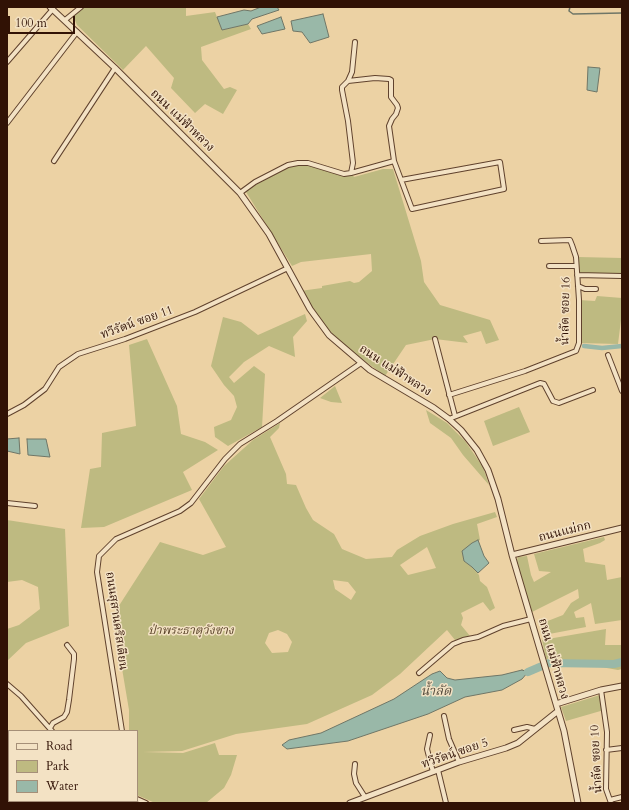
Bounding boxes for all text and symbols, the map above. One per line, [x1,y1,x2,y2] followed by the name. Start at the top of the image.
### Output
[10,8,77,34] scale bar
[15,15,47,31] text: 100 m
[147,87,217,155] street label: ถนน แม่ฟ้าหลวง
[558,277,574,345] street label: น้ำลัด ซอย 16
[99,303,175,343] street label: ทวีรัตน์ ซอย 11
[356,342,434,400] street label: ถนน แม่ฟ้าหลวง
[537,519,593,545] street label: ถนนแม่กก
[102,571,130,671] street label: ถนนสุสานคริสเตียน
[535,617,571,701] street label: ถนน แม่ฟ้าหลวง
[148,624,234,638] park label: ป่าพระธาตุวังซาง
[421,684,451,700] water label: น้ำลัด
[588,724,606,794] street label: น้ำลัด ซอย 10
[8,730,138,802] legend
[420,736,490,772] street label: ทวีรัตน์ ซอย 5
[46,738,72,754] text: Road
[46,758,69,774] text: Park
[46,778,78,794] text: Water

